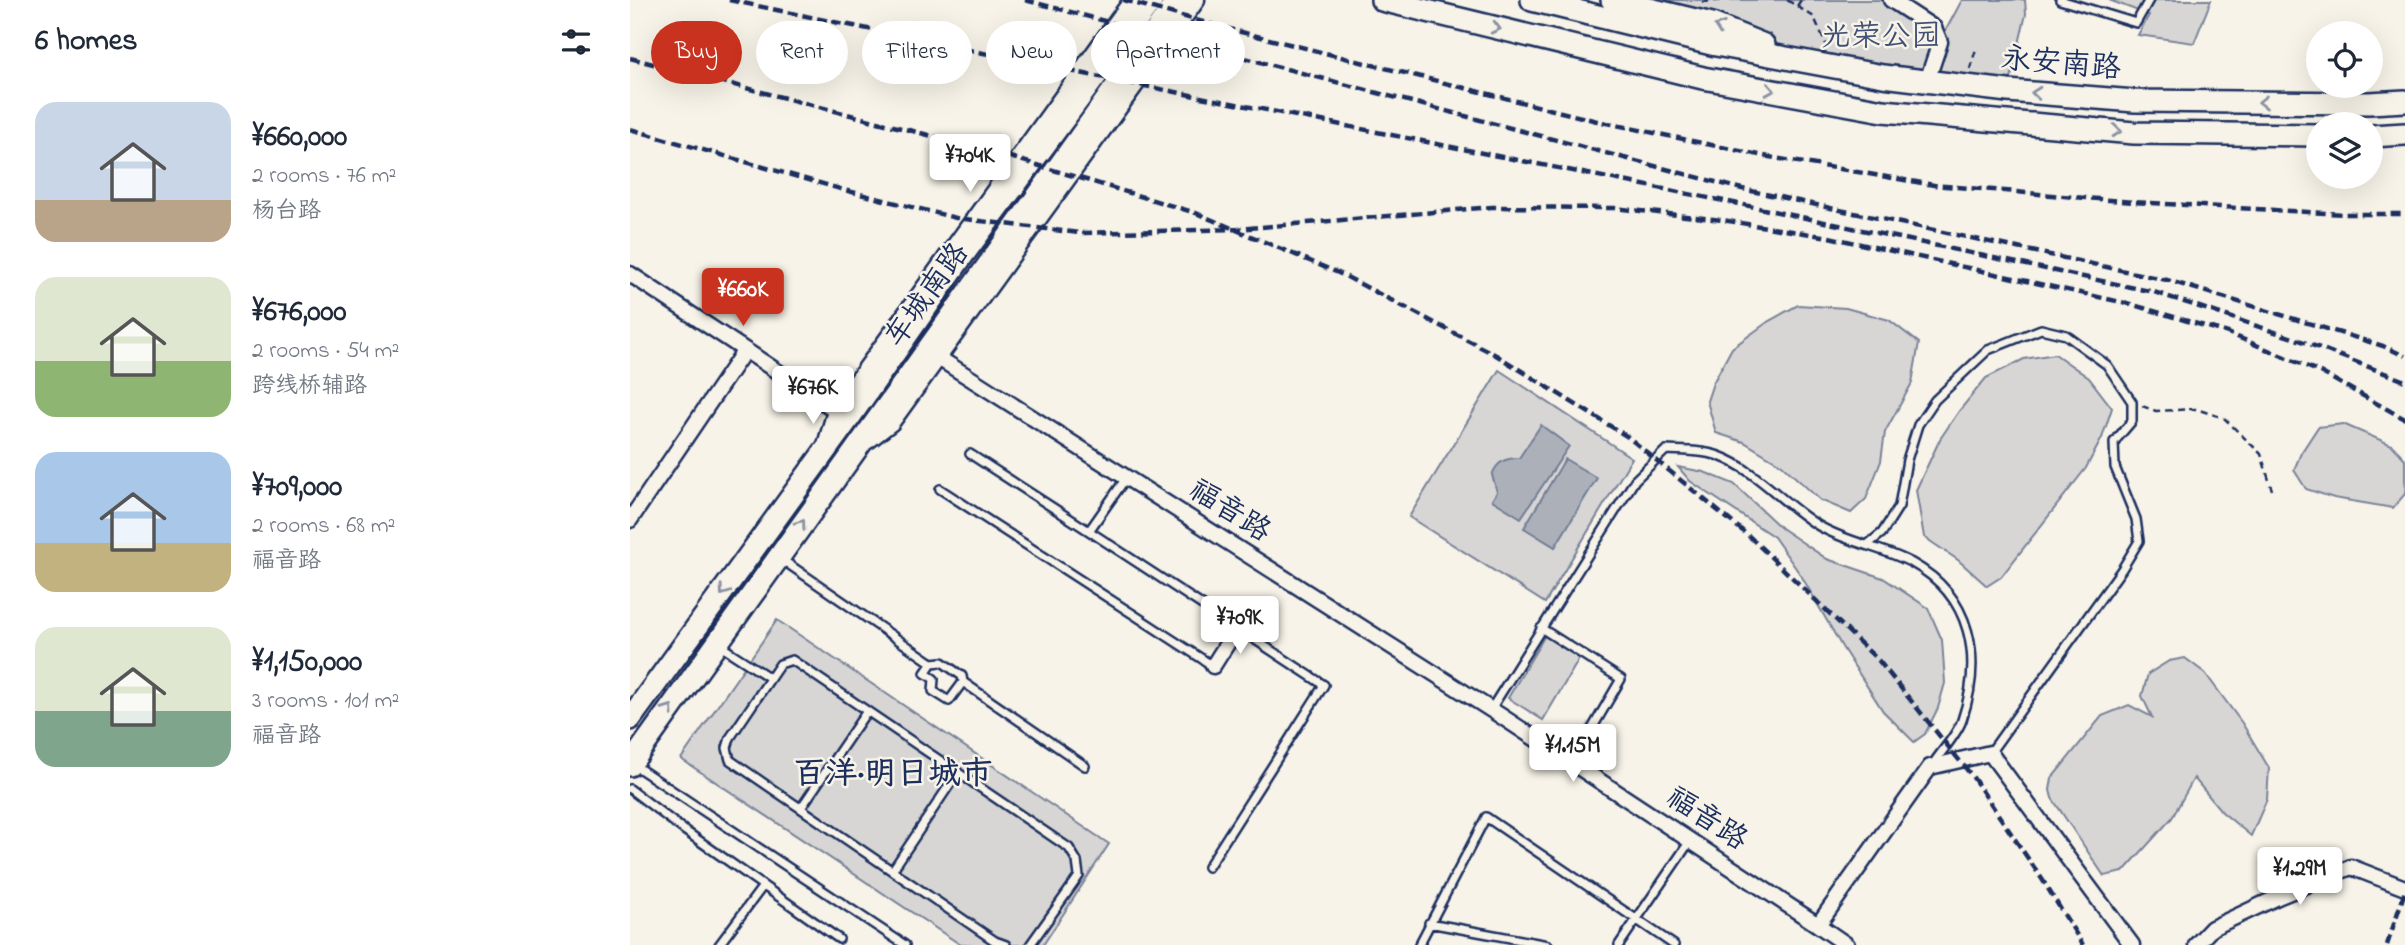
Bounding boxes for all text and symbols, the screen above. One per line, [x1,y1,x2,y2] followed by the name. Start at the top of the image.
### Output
[1821,16,1941,60] park label: 光荣公园
[35,20,138,64] text: 6 homes
[1490,20,1502,34] one-way arrow
[651,21,742,84] chip: Buy
[756,21,848,84] chip: Rent
[862,21,972,84] chip: Filters
[986,21,1077,84] chip: New
[1091,21,1245,84] chip: Apartment
[1713,21,1725,35] one-way arrow
[2306,21,2383,189] map controls
[2306,21,2383,98] button: locate
[557,23,595,61] icon: filters
[1999,38,2123,92] street label: 永安南路
[1764,82,1776,97] one-way arrow
[2030,86,2041,101] one-way arrow
[2258,94,2268,110] one-way arrow
[2306,112,2383,189] button: layers
[252,116,347,160] text: ¥660,000
[2112,123,2123,138] one-way arrow
[91,130,175,214] icon: home
[921,134,1019,194] pin: ¥704K
[945,140,995,173] text: ¥704K
[252,160,396,193] text: 2 rooms · 76 m²
[252,195,321,228] text: 杨台路
[875,235,981,357] street label: 车城南路
[694,268,792,328] pin: ¥660K
[718,274,768,307] text: ¥660K
[252,291,347,335] text: ¥676,000
[91,305,175,389] icon: home
[252,335,399,368] text: 2 rooms · 54 m²
[764,366,862,426] pin: ¥676K
[252,370,367,403] text: 跨线桥辅路
[788,372,838,405] text: ¥676K
[252,466,342,510] text: ¥709,000
[1179,469,1279,555] street label: 福音路
[91,480,175,564] icon: home
[252,510,395,543] text: 2 rooms · 68 m²
[793,519,805,531] one-way arrow
[252,545,321,578] text: 福音路
[719,583,732,596] one-way arrow
[1191,596,1289,656] pin: ¥709K
[1217,602,1263,635] text: ¥709K
[252,641,362,685] text: ¥1,150,000
[91,655,175,739] icon: home
[252,685,399,718] text: 3 rooms · 101 m²
[661,704,673,717] one-way arrow
[252,720,321,753] text: 福音路
[1516,724,1630,784] pin: ¥1.15M
[1545,730,1601,763] text: ¥1.15M
[794,752,992,799] district label: 百洋·明日城市
[1656,777,1756,863] street label: 福音路
[2243,848,2357,907] pin: ¥1.29M
[2273,853,2327,886] text: ¥1.29M

